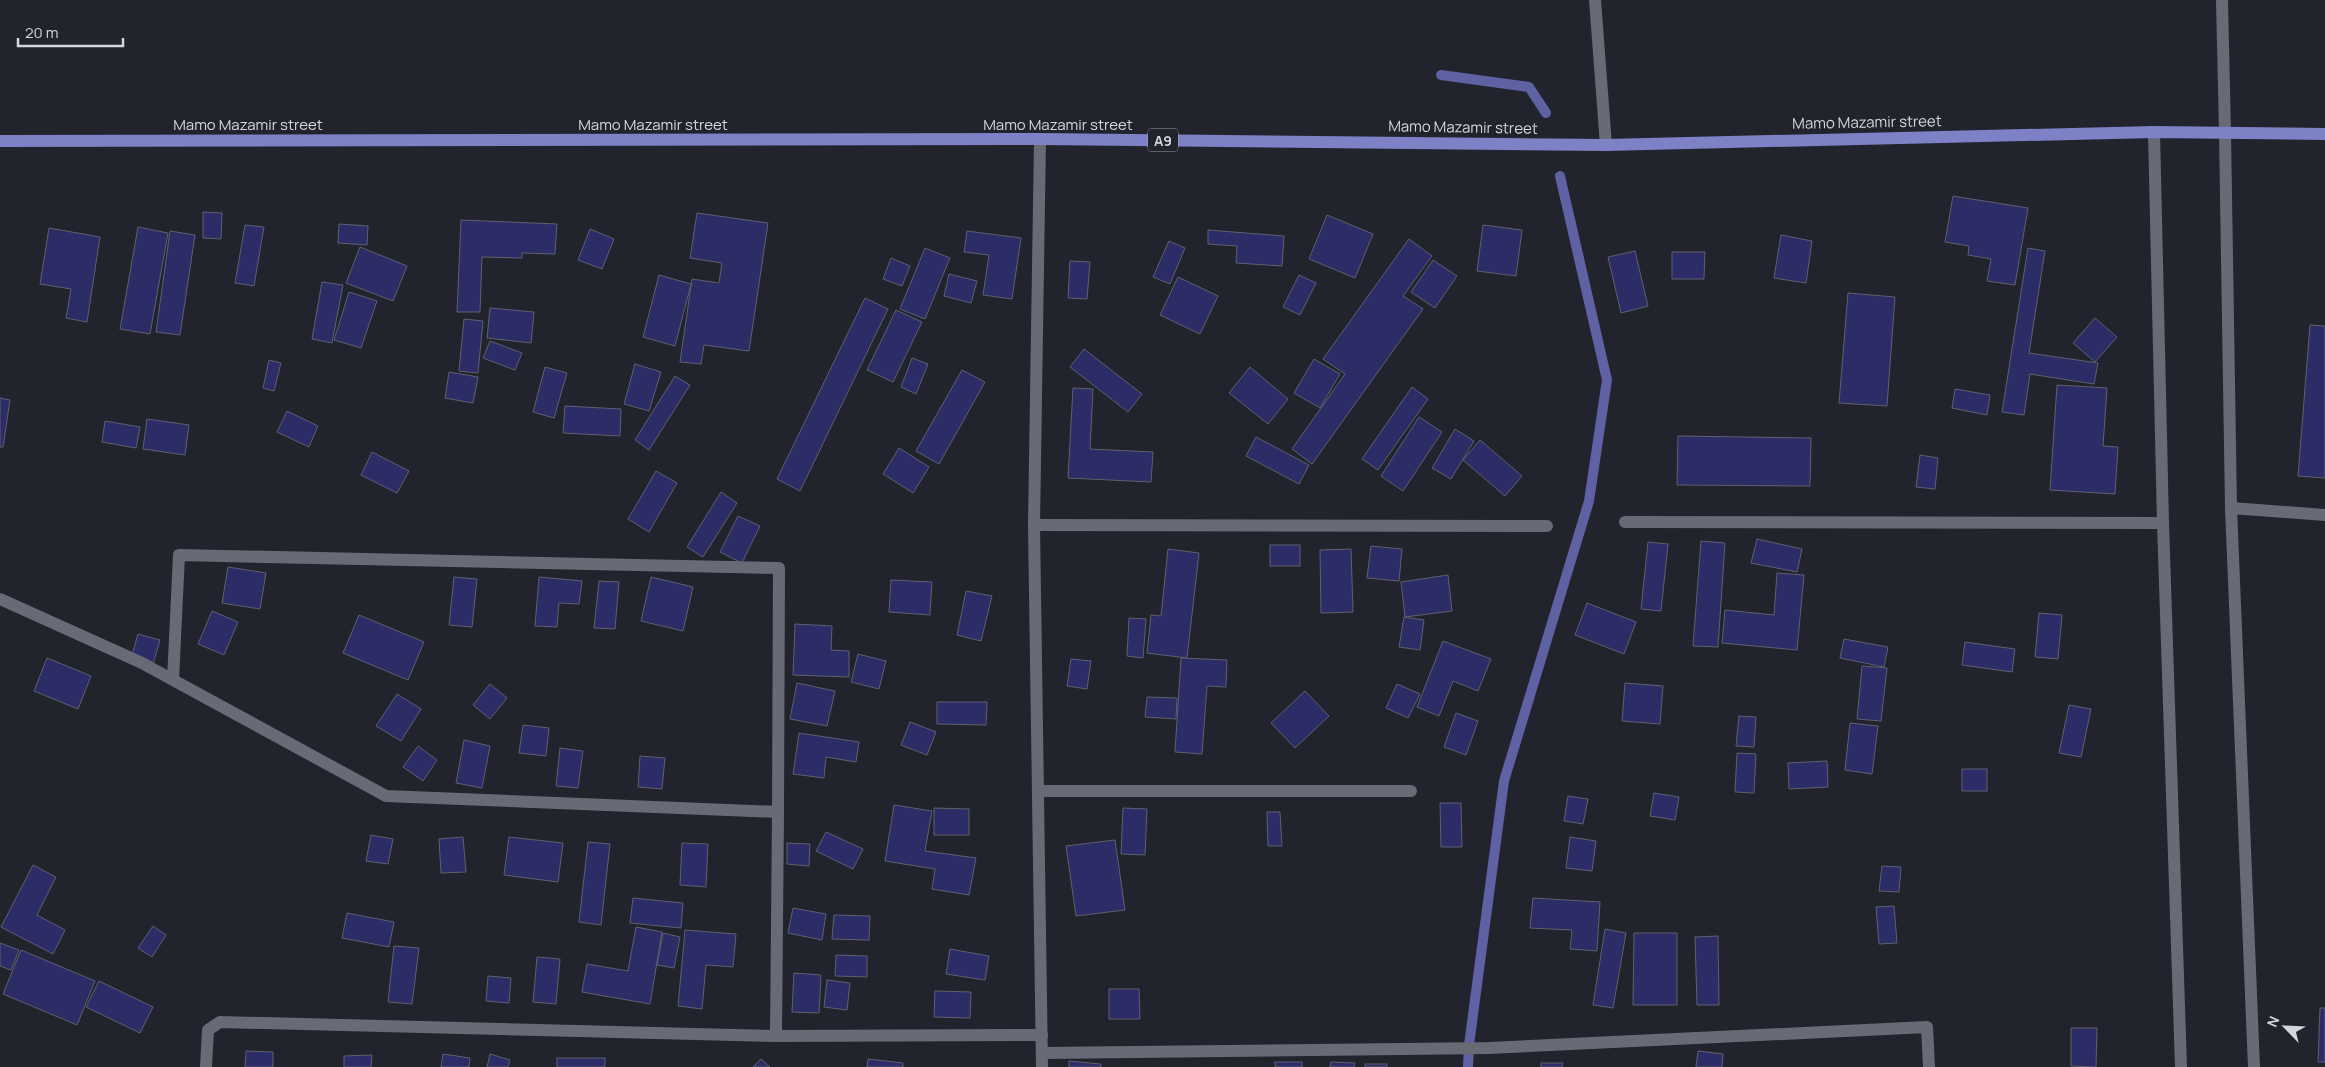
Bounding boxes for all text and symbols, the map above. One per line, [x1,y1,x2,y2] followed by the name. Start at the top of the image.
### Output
[18,15,122,47] scale bar
[25,22,58,43] text: 20 m
[1792,110,1942,134] street label: Mamo Mazamir street
[173,114,323,135] street label: Mamo Mazamir street
[578,114,728,135] street label: Mamo Mazamir street
[983,114,1133,135] street label: Mamo Mazamir street
[1388,115,1538,139] street label: Mamo Mazamir street
[1148,128,1178,152] road number: A9
[2260,1002,2310,1052] north arrow
[2262,1013,2283,1030] text: N

